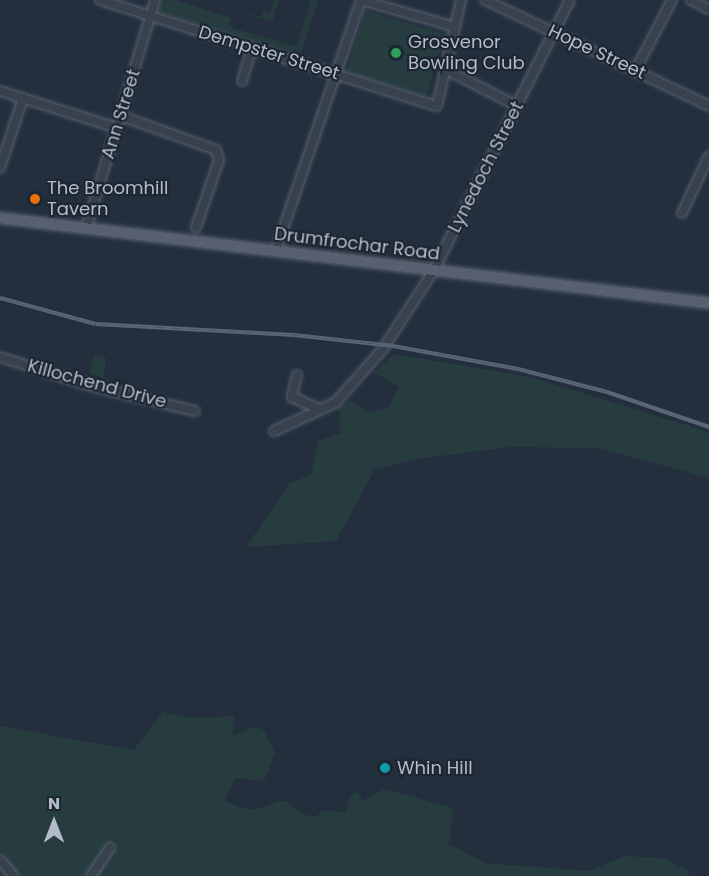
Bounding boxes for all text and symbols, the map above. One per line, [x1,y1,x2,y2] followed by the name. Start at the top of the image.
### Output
[545,20,649,84] street label: Hope Street
[196,21,342,85] street label: Dempster Street
[408,32,525,74] place label: Grosvenor Bowling Club
[389,46,403,60] marker: Grosvenor Bowling Club
[97,67,145,161] street label: Ann Street
[444,98,528,236] street label: Lynedoch Street
[47,178,168,220] place label: The Broomhill Tavern
[28,192,42,206] marker: The Broomhill Tavern
[273,223,441,265] street label: Drumfrochar Road
[25,355,169,413] street label: Killochend Drive
[397,757,473,779] place label: Whin Hill
[378,761,392,775] marker: Whin Hill
[24,792,84,852] north arrow
[48,792,60,815] text: N

